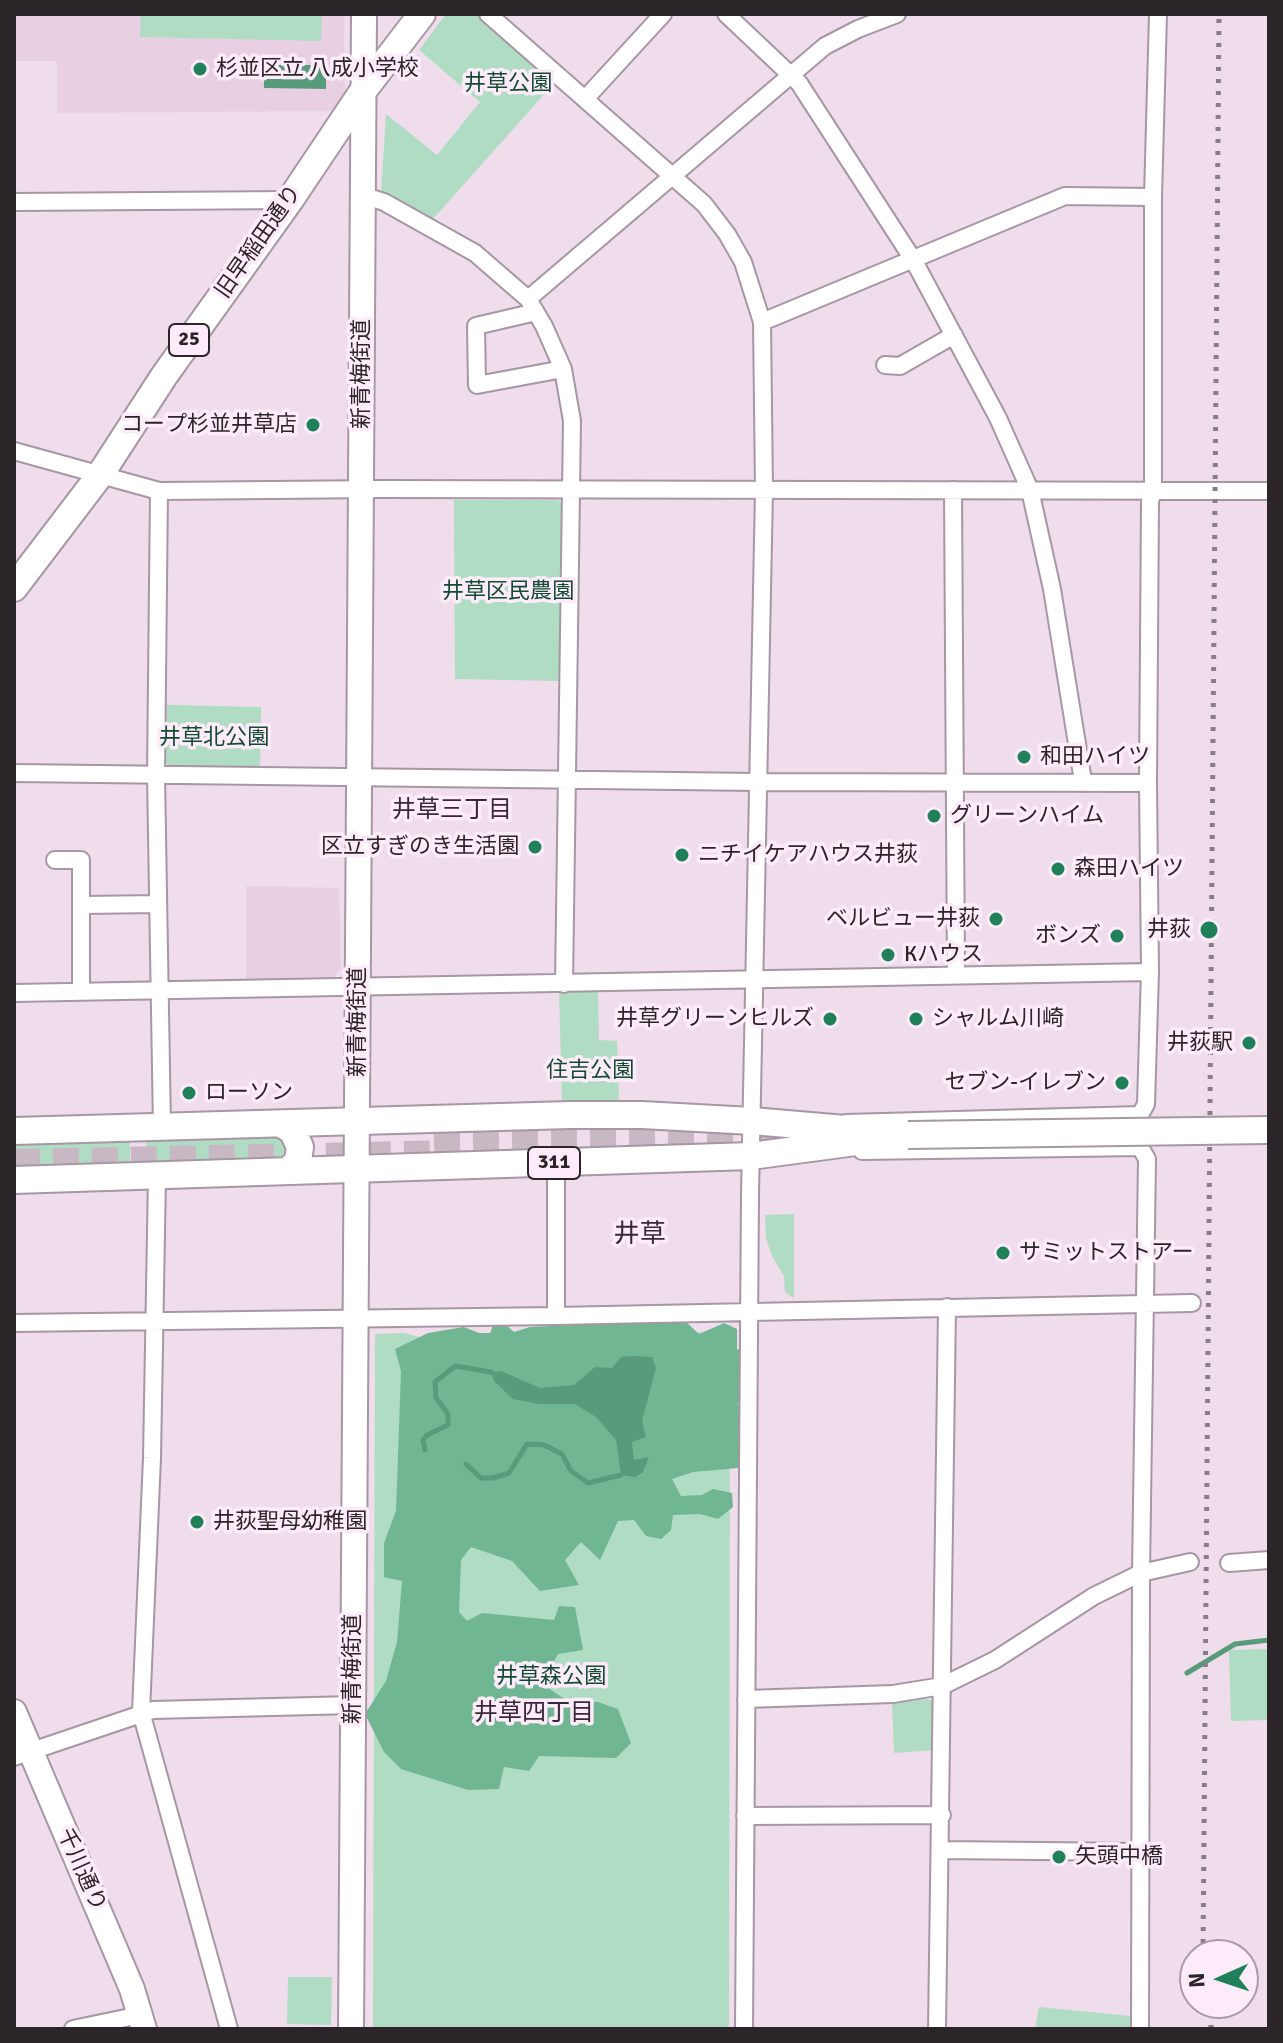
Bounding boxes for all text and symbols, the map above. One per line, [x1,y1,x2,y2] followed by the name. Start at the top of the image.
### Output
[216,56,419,82] place label: 杉並区立 八成小学校
[191,60,209,78] marker: 杉並区立 八成小学校
[464,71,552,97] park label: 井草公園
[210,180,308,304] street label: 旧早稲田通り
[349,319,375,429] street label: 新青梅街道
[169,324,209,356] road number: 25
[121,412,297,438] place label: コープ杉並井草店
[304,416,322,434] marker: コープ杉並井草店
[442,579,574,605] park label: 井草区民農園
[159,725,269,751] park label: 井草北公園
[1040,744,1150,770] place label: 和田ハイツ
[1015,748,1033,766] marker: 和田ハイツ
[392,797,512,825] district label: 井草三丁目
[950,803,1104,829] place label: グリーンハイム
[925,807,943,825] marker: グリーンハイム
[321,834,519,860] place label: 区立すぎのき生活園
[526,838,544,856] marker: 区立すぎのき生活園
[698,842,918,868] place label: ニチイケアハウス井荻
[673,846,691,864] marker: ニチイケアハウス井荻
[1074,856,1184,882] place label: 森田ハイツ
[1049,860,1067,878] marker: 森田ハイツ
[826,906,980,932] place label: ベルビュー井荻
[987,910,1005,928] marker: ベルビュー井荻
[1147,917,1191,943] place label: 井荻
[1198,919,1220,941] marker: 井荻
[1035,923,1101,949] place label: ボンズ
[1108,927,1126,945] marker: ボンズ
[904,942,983,968] place label: Kハウス
[879,946,897,964] marker: Kハウス
[345,967,371,1077] street label: 新青梅街道
[616,1006,814,1032] place label: 井草グリーンヒルズ
[932,1006,1064,1032] place label: シャルム川崎
[821,1010,839,1028] marker: 井草グリーンヒルズ
[907,1010,925,1028] marker: シャルム川崎
[1167,1030,1233,1056] place label: 井荻駅
[1240,1034,1258,1052] marker: 井荻駅
[546,1058,634,1084] park label: 住吉公園
[944,1070,1106,1096] place label: セブン-イレブン
[1113,1074,1131,1092] marker: セブン-イレブン
[205,1080,293,1106] place label: ローソン
[180,1084,198,1102] marker: ローソン
[528,1147,580,1179] road number: 311
[614,1219,666,1251] district label: 井草
[1019,1240,1194,1266] place label: サミットストアー
[994,1244,1012,1262] marker: サミットストアー
[213,1509,367,1535] place label: 井荻聖母幼稚園
[188,1513,206,1531] marker: 井荻聖母幼稚園
[340,1614,366,1724] street label: 新青梅街道
[496,1664,606,1690] park label: 井草森公園
[474,1700,594,1728] district label: 井草四丁目
[51,1824,111,1916] street label: 千川通り
[1075,1844,1163,1870] place label: 矢頭中橋
[1050,1848,1068,1866] marker: 矢頭中橋
[1179,1939,1259,2019] north arrow
[1183,1972,1210,1989] text: N

